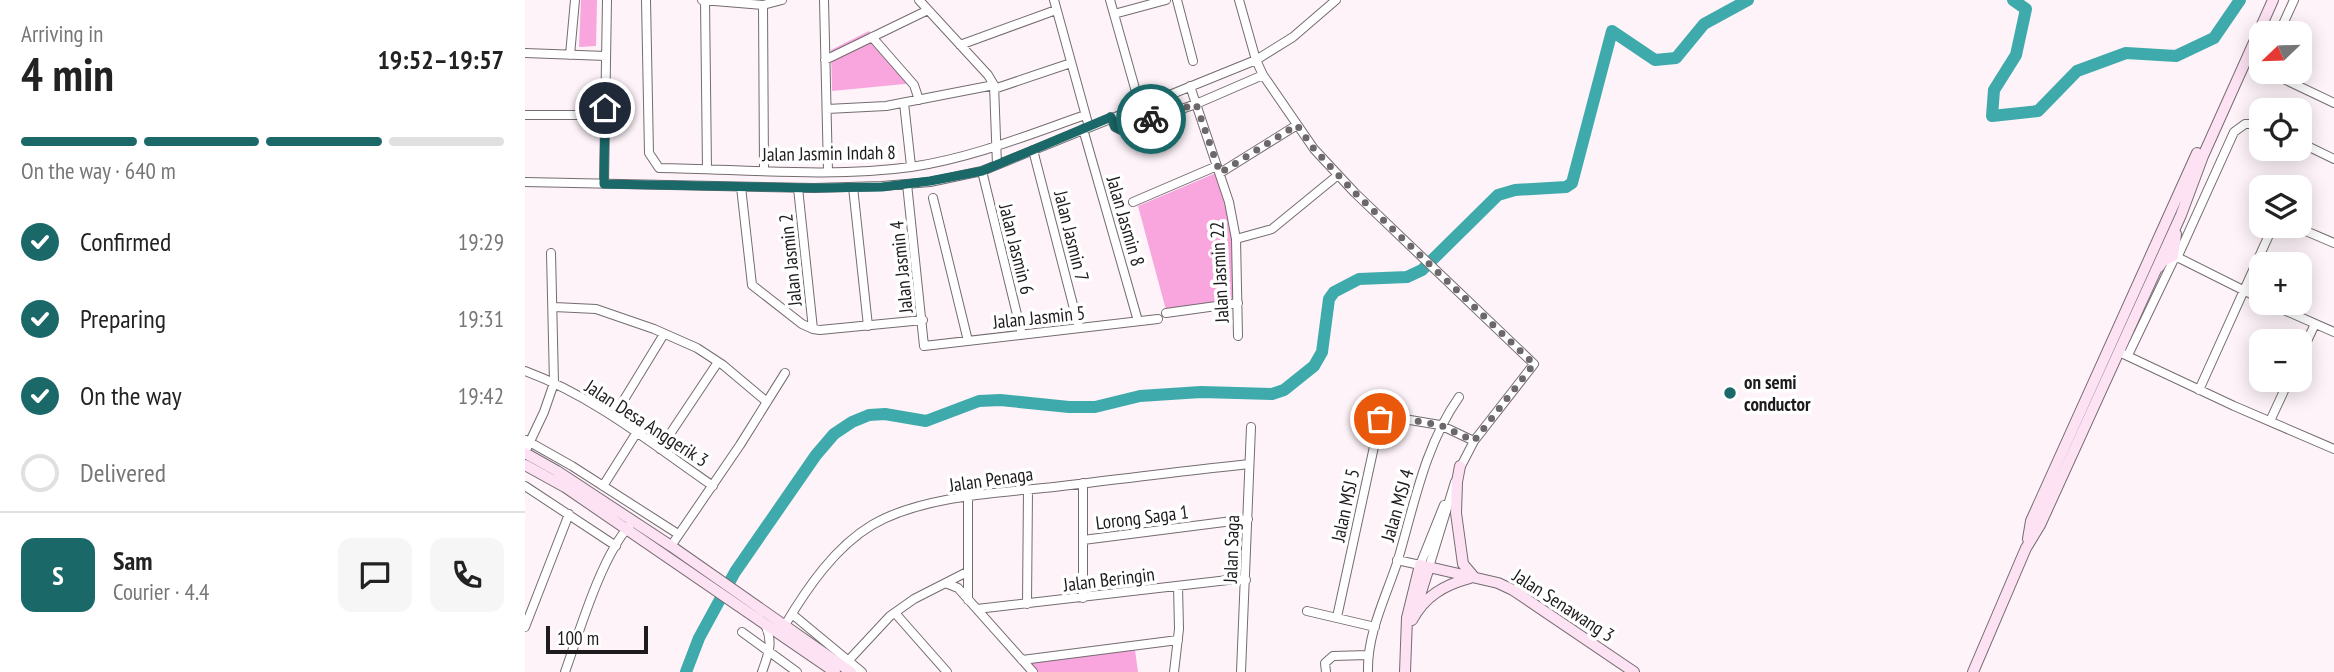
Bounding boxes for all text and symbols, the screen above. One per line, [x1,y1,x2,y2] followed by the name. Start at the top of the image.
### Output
[21,19,103,48] text: Arriving in
[2249,21,2312,84] north arrow
[2249,21,2312,392] map controls
[377,43,504,76] text: 19:52–19:57
[21,44,114,104] text: 4 min
[575,78,635,138] pin
[1116,84,1186,154] courier
[586,89,624,127] icon: home
[2249,98,2312,161] button: locate
[1132,100,1170,138] icon: bike
[761,140,896,166] street label: Jalan Jasmin Indah 8
[21,156,176,185] text: On the way · 640 m
[1101,172,1150,269] street label: Jalan Jasmin 8
[2249,175,2312,238] button: layers
[1049,187,1095,284] street label: Jalan Jasmin 7
[994,200,1040,297] street label: Jalan Jasmin 6
[773,213,807,308] street label: Jalan Jasmin 2
[884,219,918,315] street label: Jalan Jasmin 4
[1204,221,1234,324] street label: Jalan Jasmin 22
[21,223,59,261] icon: check
[80,225,171,258] text: Confirmed
[458,227,504,256] text: 19:29
[2249,252,2312,315] button: +
[21,300,59,338] icon: check
[991,300,1086,334] street label: Jalan Jasmin 5
[80,302,166,335] text: Preparing
[458,304,504,333] text: 19:31
[2249,329,2312,392] button: −
[1744,370,1811,416] place label: on semi conductor
[580,374,713,472] street label: Jalan Desa Anggerik 3
[21,377,59,415] icon: check
[80,379,182,412] text: On the way
[458,381,504,410] text: 19:42
[1722,385,1738,401] marker: on semi conductor
[1350,389,1410,449] pin
[1361,400,1399,438] icon: bag
[80,456,166,489] text: Delivered
[947,461,1034,497] street label: Jalan Penaga
[1325,466,1364,545] street label: Jalan MSJ 5
[1375,466,1419,545] street label: Jalan MSJ 4
[1094,499,1190,535] street label: Lorong Saga 1
[1218,515,1244,584] street label: Jalan Saga
[338,538,412,612] button: chat
[430,538,504,612] button: phone
[113,544,152,577] text: Sam
[52,559,64,592] text: S
[1061,562,1156,597] street label: Jalan Beringin
[1508,563,1619,647] street label: Jalan Senawang 3
[113,577,209,606] text: Courier · 4.4
[546,623,647,655] scale bar
[557,626,599,650] text: 100 m

